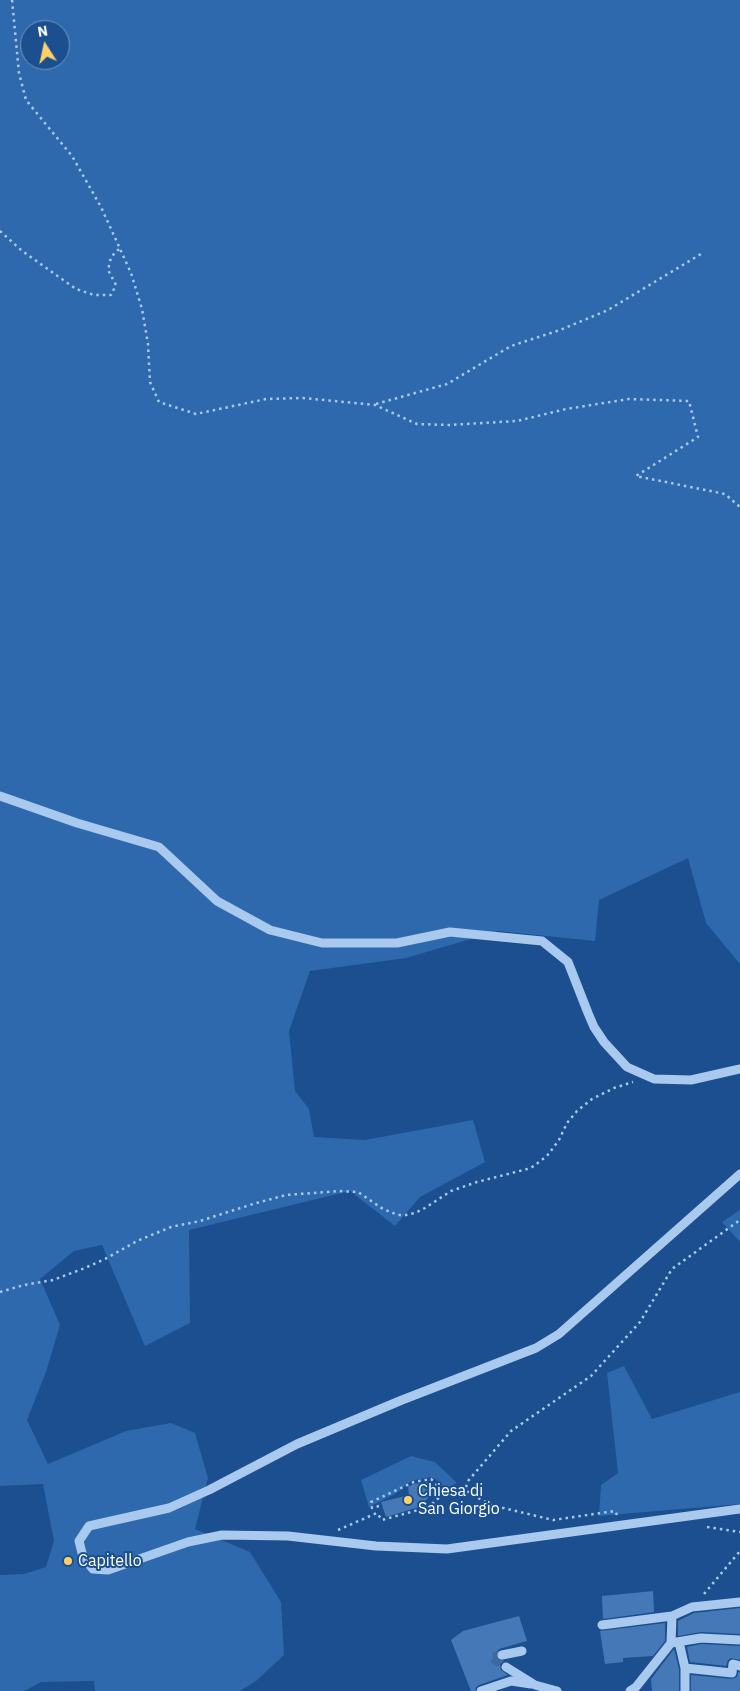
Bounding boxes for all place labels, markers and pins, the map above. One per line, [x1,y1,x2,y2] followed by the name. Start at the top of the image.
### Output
[418,1481,500,1519] place label: Chiesa di San Giorgio
[402,1494,414,1506] marker: Chiesa di San Giorgio
[78,1551,142,1571] place label: Capitello
[62,1555,74,1567] marker: Capitello

